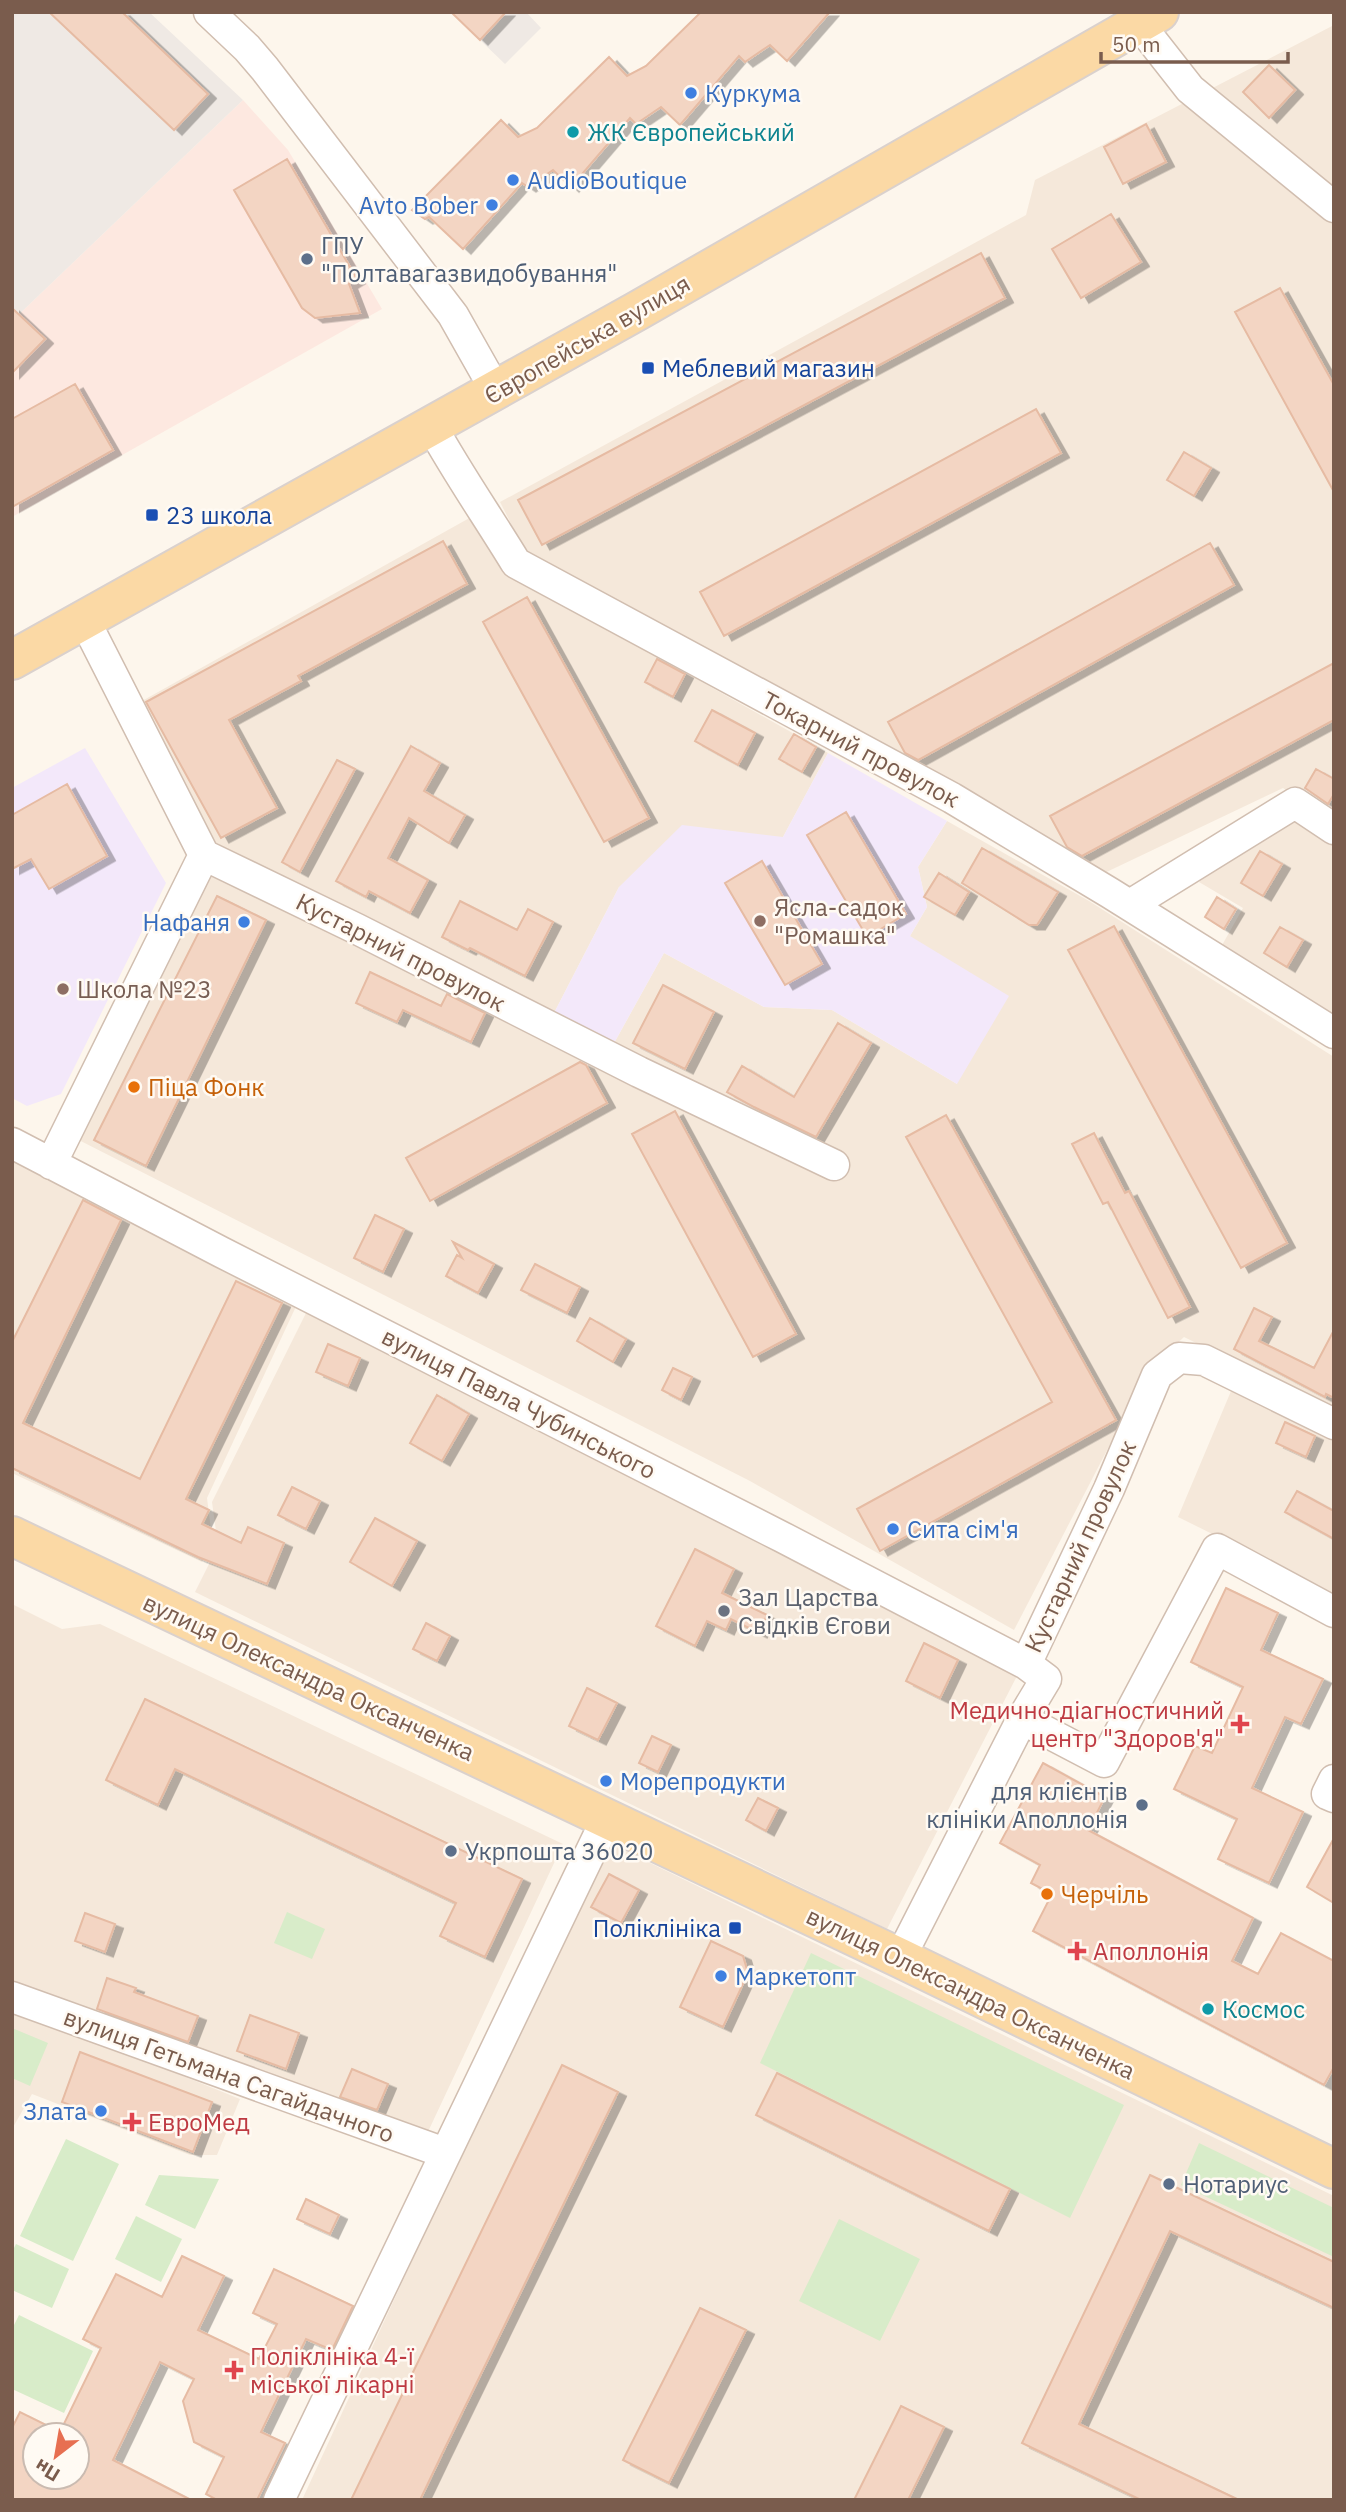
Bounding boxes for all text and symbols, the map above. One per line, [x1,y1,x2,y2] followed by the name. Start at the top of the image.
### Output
[1101,21,1288,65] scale bar
[1112,30,1161,58] text: 50 m
[705,77,801,109] place label: Куркума
[683,85,699,101] marker: Куркума
[587,116,795,148] place label: ЖК Європейський
[565,124,581,140] marker: ЖК Європейський
[527,164,687,196] place label: AudioBoutique
[505,172,521,188] marker: AudioBoutique
[359,189,478,221] place label: Avto Bober
[484,197,500,213] marker: Avto Bober
[321,229,617,289] place label: ГПУ "Полтавагазвидобування"
[299,251,315,267] marker: ГПУ "Полтавагазвидобування"
[478,267,696,411] street label: Європейська вулиця
[662,352,875,384] place label: Меблевий магазин
[640,360,656,376] marker: Меблевий магазин
[166,499,272,531] place label: 23 школа
[144,507,160,523] marker: 23 школа
[757,683,965,815] street label: Токарний провулок
[291,885,511,1019] street label: Кустарний провулок
[774,891,904,951] place label: Ясла-садок "Ромашка"
[142,906,230,938] place label: Нафаня
[752,913,768,929] marker: Ясла-садок "Ромашка"
[236,914,252,930] marker: Нафаня
[77,973,212,1005] place label: Школа №23
[55,981,71,997] marker: Школа №23
[148,1071,265,1103] place label: Піца Фонк
[126,1079,142,1095] marker: Піца Фонк
[376,1320,662,1486] street label: вулиця Павла Чубинського
[1017,1435,1143,1657] street label: Кустарний провулок
[907,1513,1019,1545] place label: Сита сім'я
[885,1521,901,1537] marker: Сита сім'я
[738,1581,891,1641] place label: Зал Царства Cвідків Єгови
[138,1586,480,1768] street label: вулиця Олександра Оксанченка
[716,1603,732,1619] marker: Зал Царства Cвідків Єгови
[949,1694,1224,1754] place label: Медично-діагностичний центр "Здоров'я"
[1230,1714,1250,1734] marker: Медично-діагностичний центр "Здоров'я"
[620,1765,786,1797] place label: Морепродукти
[598,1773,614,1789] marker: Морепродукти
[926,1775,1128,1835] place label: для клієнтів клініки Аполлонія
[1134,1797,1150,1813] marker: для клієнтів клініки Аполлонія
[465,1835,653,1867] place label: Укрпошта 36020
[443,1843,459,1859] marker: Укрпошта 36020
[1061,1878,1149,1910] place label: Черчіль
[1039,1886,1055,1902] marker: Черчіль
[801,1899,1141,2087] street label: вулиця Олександра Оксанченка
[593,1912,721,1944] place label: Поліклініка
[727,1920,743,1936] marker: Поліклініка
[1093,1935,1209,1967] place label: Аполлонія
[1067,1941,1087,1961] marker: Аполлонія
[735,1960,856,1992] place label: Маркетопт
[713,1968,729,1984] marker: Маркетопт
[1222,1993,1305,2025] place label: Космос
[59,2000,399,2150] street label: вулиця Гетьмана Сагайдачного
[1200,2001,1216,2017] marker: Космос
[23,2095,87,2127] place label: Злата
[93,2103,109,2119] marker: Злата
[148,2106,250,2138] place label: ЕвроМед
[122,2112,142,2132] marker: ЕвроМед
[1183,2168,1289,2200] place label: Нотариус
[1161,2176,1177,2192] marker: Нотариус
[250,2340,415,2400] place label: Поліклініка 4-ї міської лікарні
[224,2360,244,2380] marker: Поліклініка 4-ї міської лікарні
[21,2421,91,2491] north arrow
[30,2454,64,2487] text: Пн

